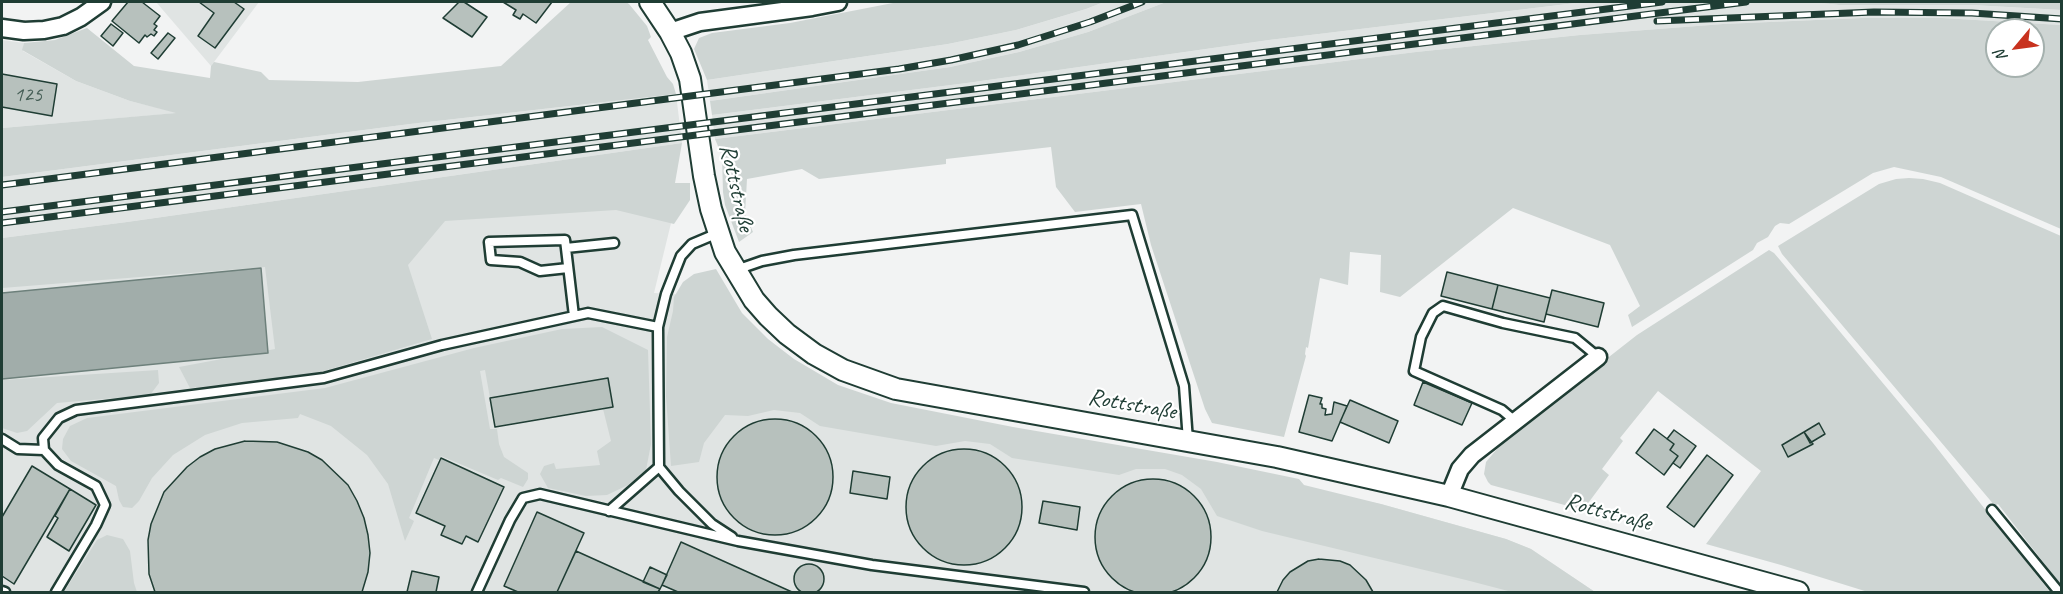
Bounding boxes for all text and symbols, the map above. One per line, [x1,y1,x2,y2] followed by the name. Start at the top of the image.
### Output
[1985,18,2045,78] north arrow
[1990,47,2012,65] text: N
[14,82,42,108] house number: 125
[712,142,760,234] street label: Rottstraße
[1086,383,1178,427] street label: Rottstraße
[1561,488,1655,538] street label: Rottstraße

